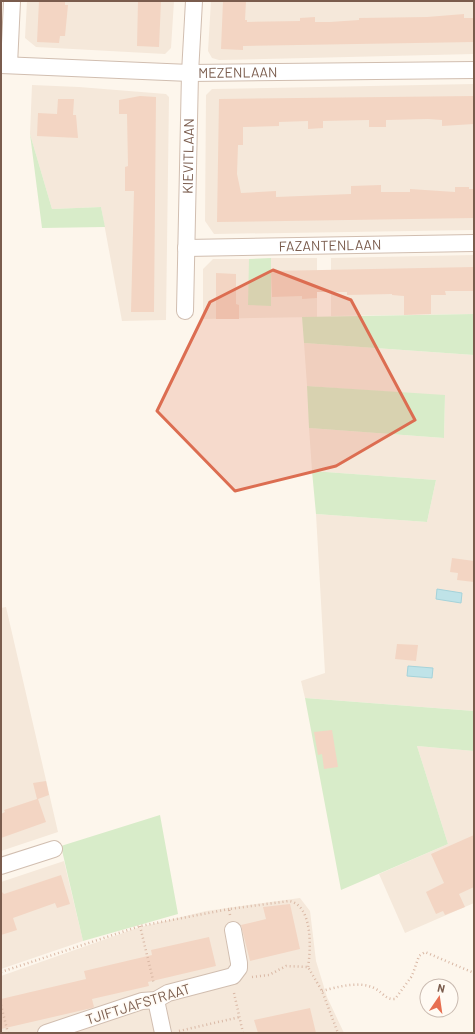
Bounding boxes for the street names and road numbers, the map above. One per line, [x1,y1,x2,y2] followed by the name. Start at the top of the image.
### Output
[198,63,277,81] street label: MEZENLAAN
[178,118,197,194] street label: KIEVITLAAN
[279,236,381,254] street label: FAZANTENLAAN
[84,980,192,1027] street label: TJIFTJAFSTRAAT

